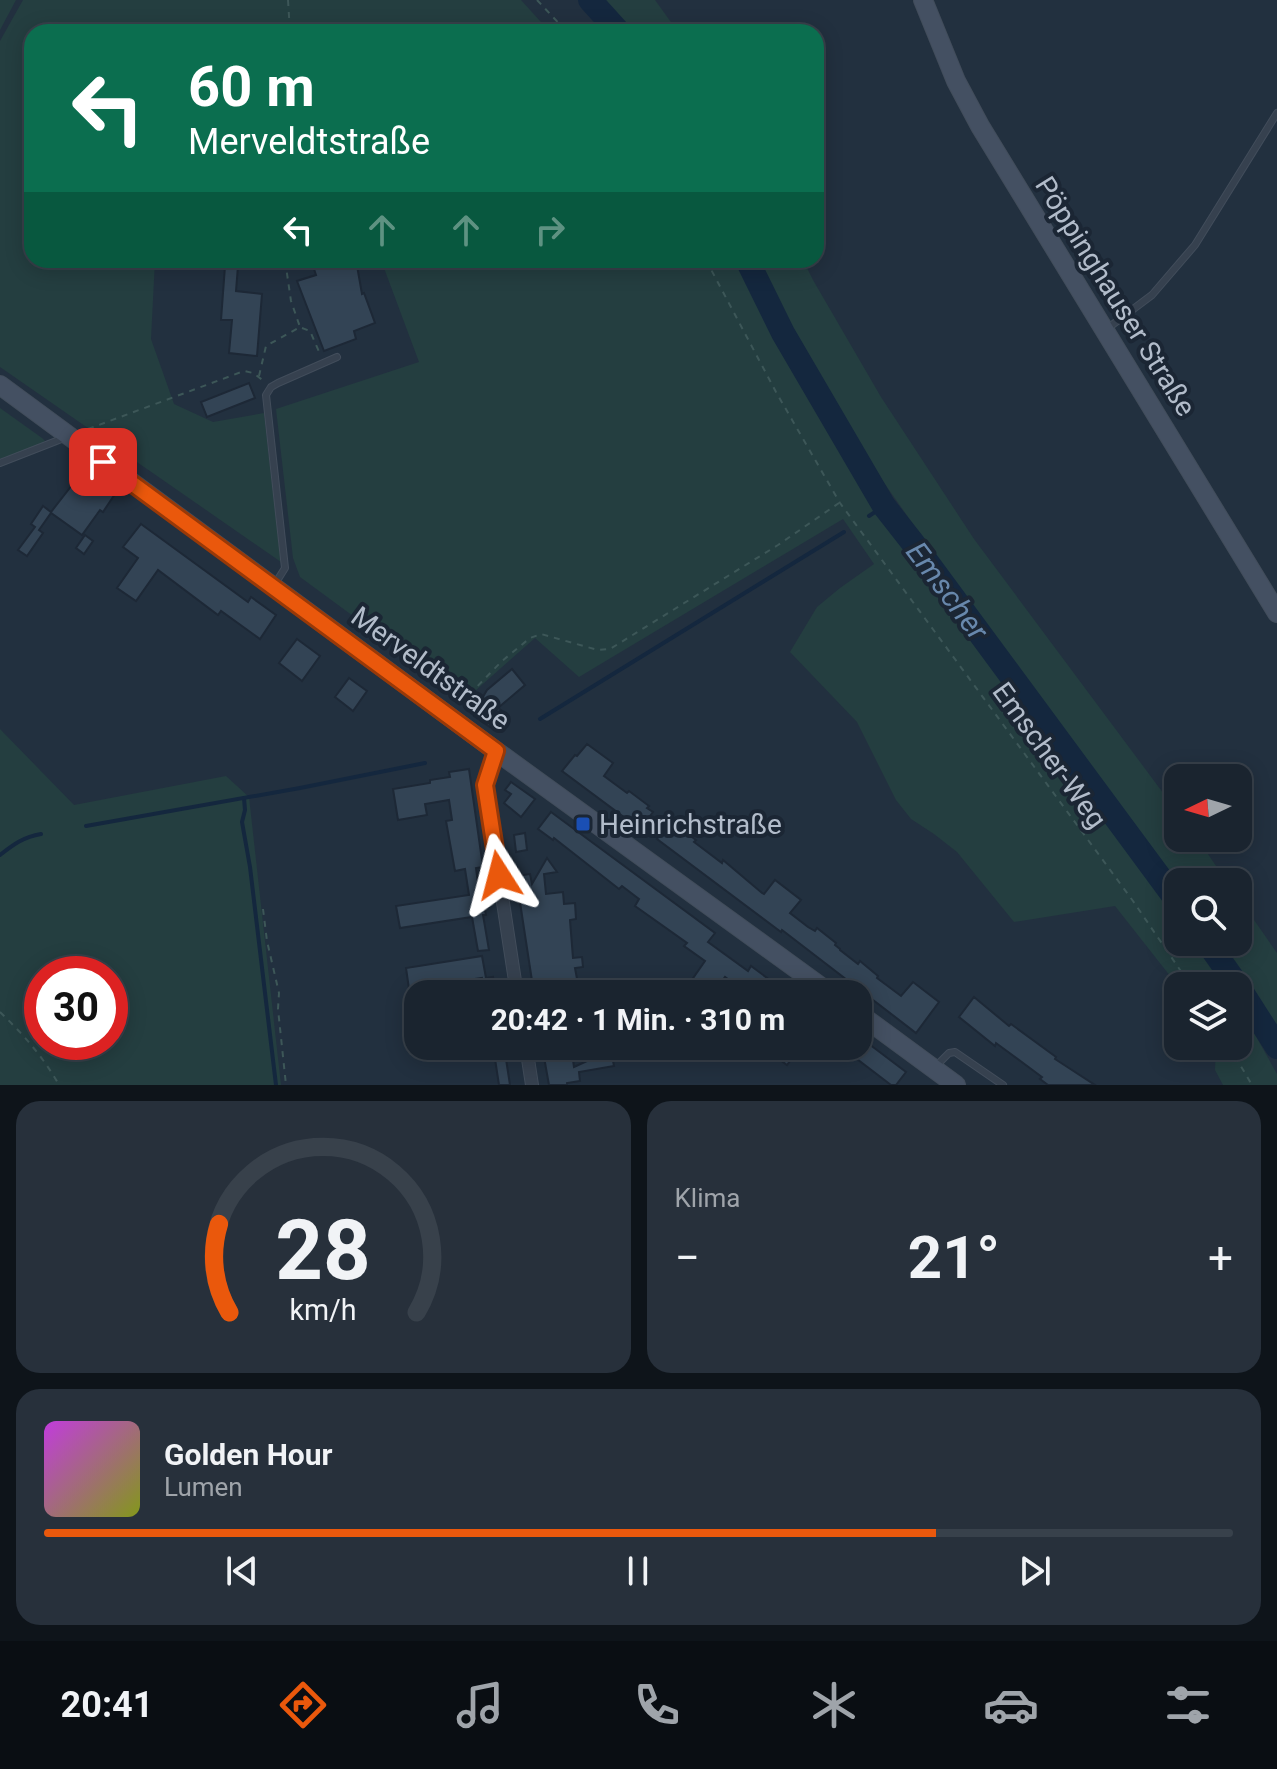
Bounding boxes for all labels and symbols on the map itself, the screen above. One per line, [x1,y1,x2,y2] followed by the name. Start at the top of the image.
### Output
[1028,170,1203,422] street label: Pöppinghauser Straße
[69,428,137,496] pin
[899,535,996,648] water label: Emscher
[345,600,517,737] street label: Merveldtstraße
[986,676,1114,835] street label: Emscher-Weg
[1164,764,1252,852] north arrow
[599,808,782,841] place label: Heinrichstraße
[574,815,592,833] marker: Heinrichstraße
[457,833,541,917] position arrow
[24,956,128,1060] speed limit sign: 30

